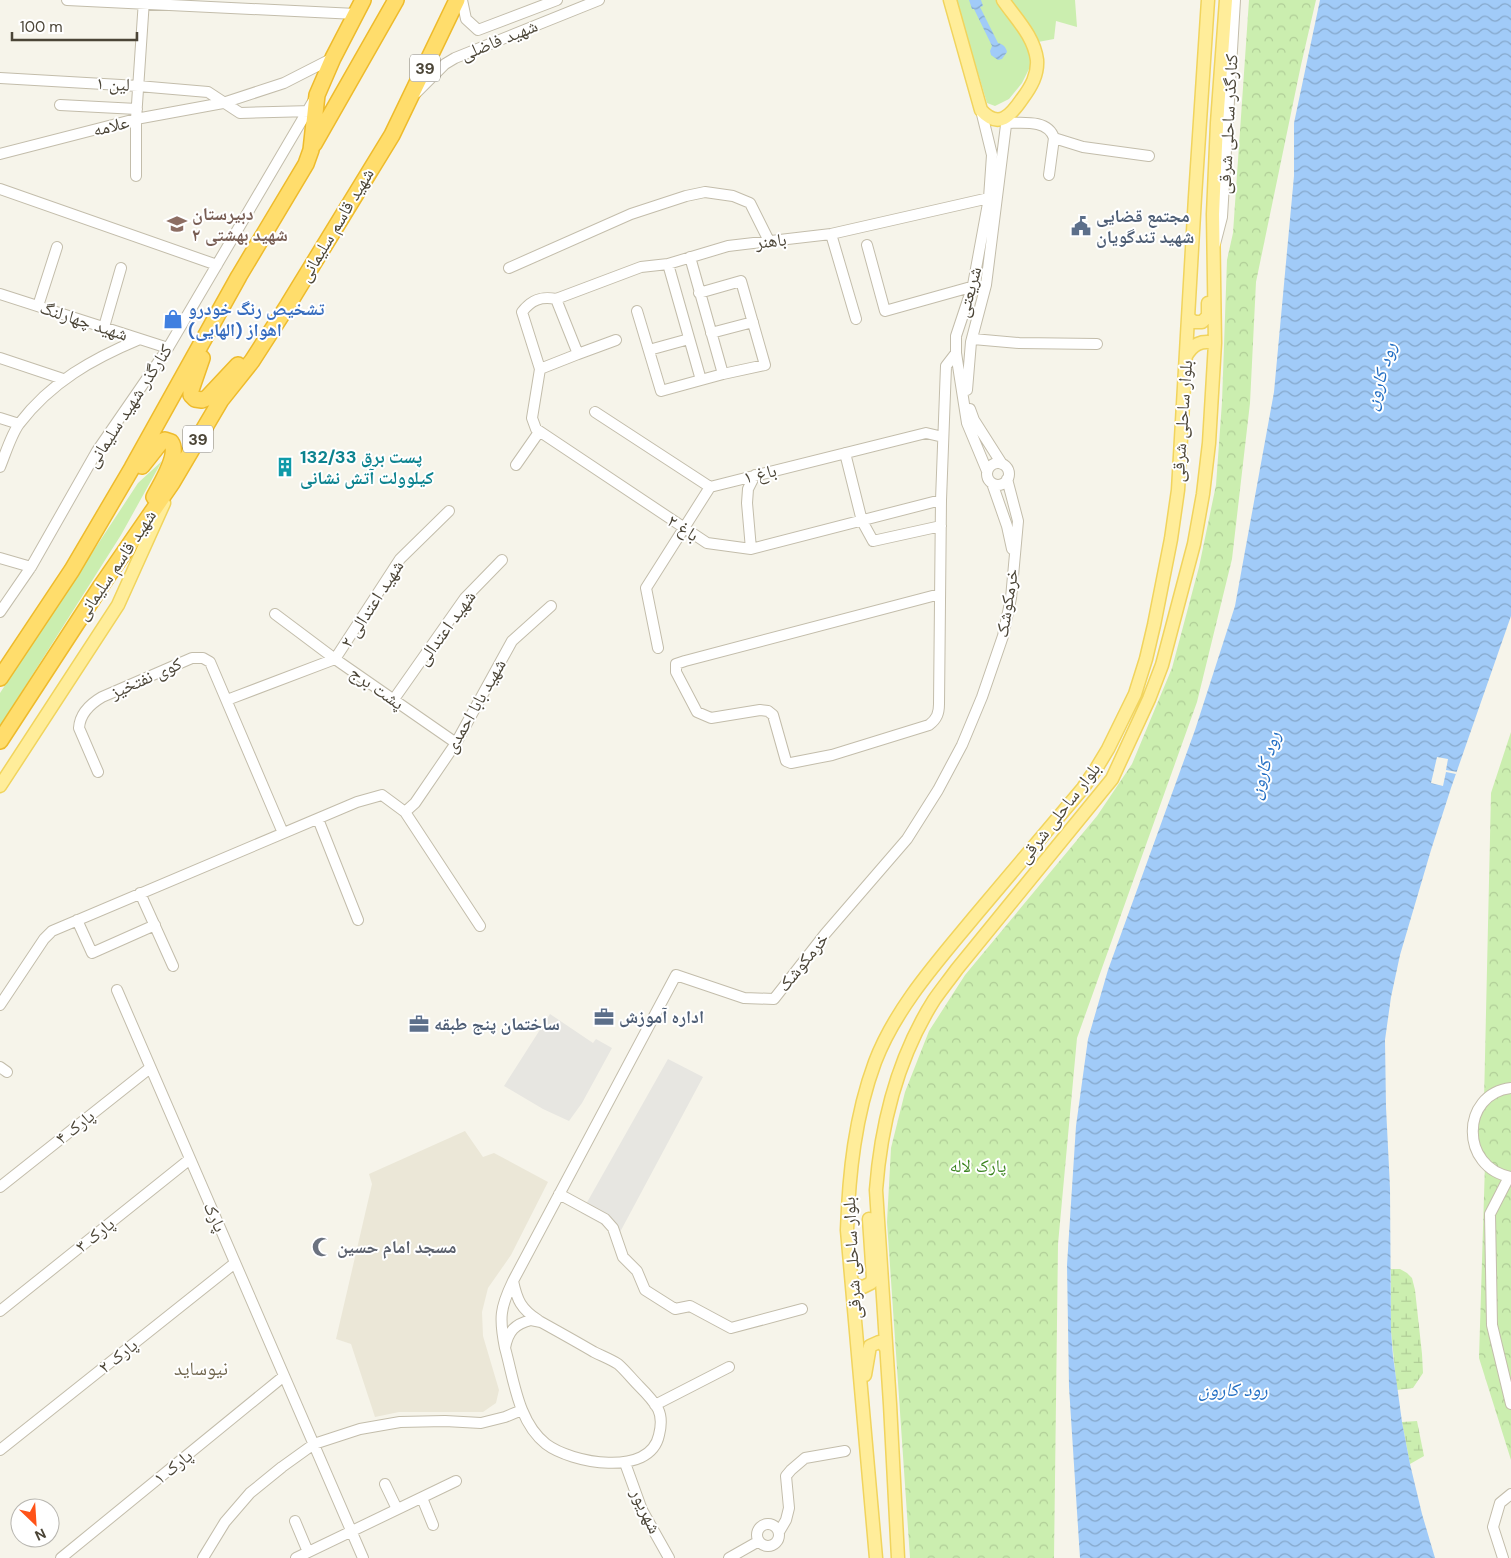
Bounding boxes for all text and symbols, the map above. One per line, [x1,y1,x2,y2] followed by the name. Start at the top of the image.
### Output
[12,10,138,42] scale bar
[457,14,541,66] street label: شهید فاضلی
[20,17,63,37] text: 100 m
[1212,53,1244,195] street label: کنارگذر ساحلی شرقی
[410,54,440,82] road number: 39
[96,71,130,97] street label: لین ۱
[90,110,132,142] street label: علامه
[293,164,379,286] street label: شهید قاسم سلیمانی
[192,202,288,247] place label: دبیرستان شهید بهشتی ۲
[1096,204,1194,249] place label: مجتمع قضایی شهید تندگویان
[166,213,188,235] school or university icon: دبیرستان شهید بهشتی ۲
[1070,215,1092,237] public building icon: مجتمع قضایی شهید تندگویان
[753,227,788,255] street label: باهنر
[951,264,987,320] street label: شریعتی
[37,295,131,347] street label: شهید چهارلنگ
[188,297,325,342] place label: تشخیص رنگ خودرو اهواز (الهایی)
[162,308,184,330] shop icon: تشخیص رنگ خودرو اهواز (الهایی)
[80,339,178,472] street label: کنارگذر شهید سلیمانی
[1358,339,1402,413] water label: رود کارون
[1166,359,1198,483] street label: بلوار ساحلی شرقی
[183,426,213,452] road number: 39
[300,445,434,490] place label: پست برق 132/33 کیلوولت آتش نشانی
[274,456,296,478] building icon: پست برق 132/33 کیلوولت آتش نشانی
[741,458,779,490] street label: باغ ۱
[70,505,162,625] street label: شهید قاسم سلیمانی
[663,509,704,547] street label: باغ ۲
[335,555,409,653] street label: شهید اعتدالی ۲
[990,567,1024,639] street label: خرمکوشک
[411,586,481,670] street label: شهید اعتدالی
[106,651,186,705] street label: کوی نفتخیز
[438,654,512,758] street label: شهید بابا احمدی
[345,661,409,715] street label: پشت برج
[1242,728,1286,802] water label: رود کارون
[1012,757,1106,869] street label: بلوار ساحلی شرقی
[772,927,834,997] street label: خرمکوشک
[619,1005,704,1029] place label: اداره آموزش
[593,1006,615,1028] office icon: اداره آموزش
[434,1012,560,1036] place label: ساختمان پنج طبقه
[408,1013,430,1035] office icon: ساختمان پنج طبقه
[50,1104,100,1150] street label: پارک ۴
[950,1154,1006,1178] park label: پارک لاله
[837,1196,867,1320] street label: بلوار ساحلی شرقی
[198,1198,232,1236] street label: پارک
[71,1212,119,1258] street label: پارک ۳
[337,1235,456,1259] place label: مسجد امام حسین
[311,1236,333,1258] mosque icon: مسجد امام حسین
[93,1333,143,1379] street label: پارک ۲
[174,1356,228,1381] district label: نیوساید
[1198,1377,1268,1402] water label: رود کارون
[149,1444,197,1490] street label: پارک ۱
[625,1483,667,1538] street label: شهریور
[10,1498,60,1548] north arrow
[32,1524,49,1545] text: N

